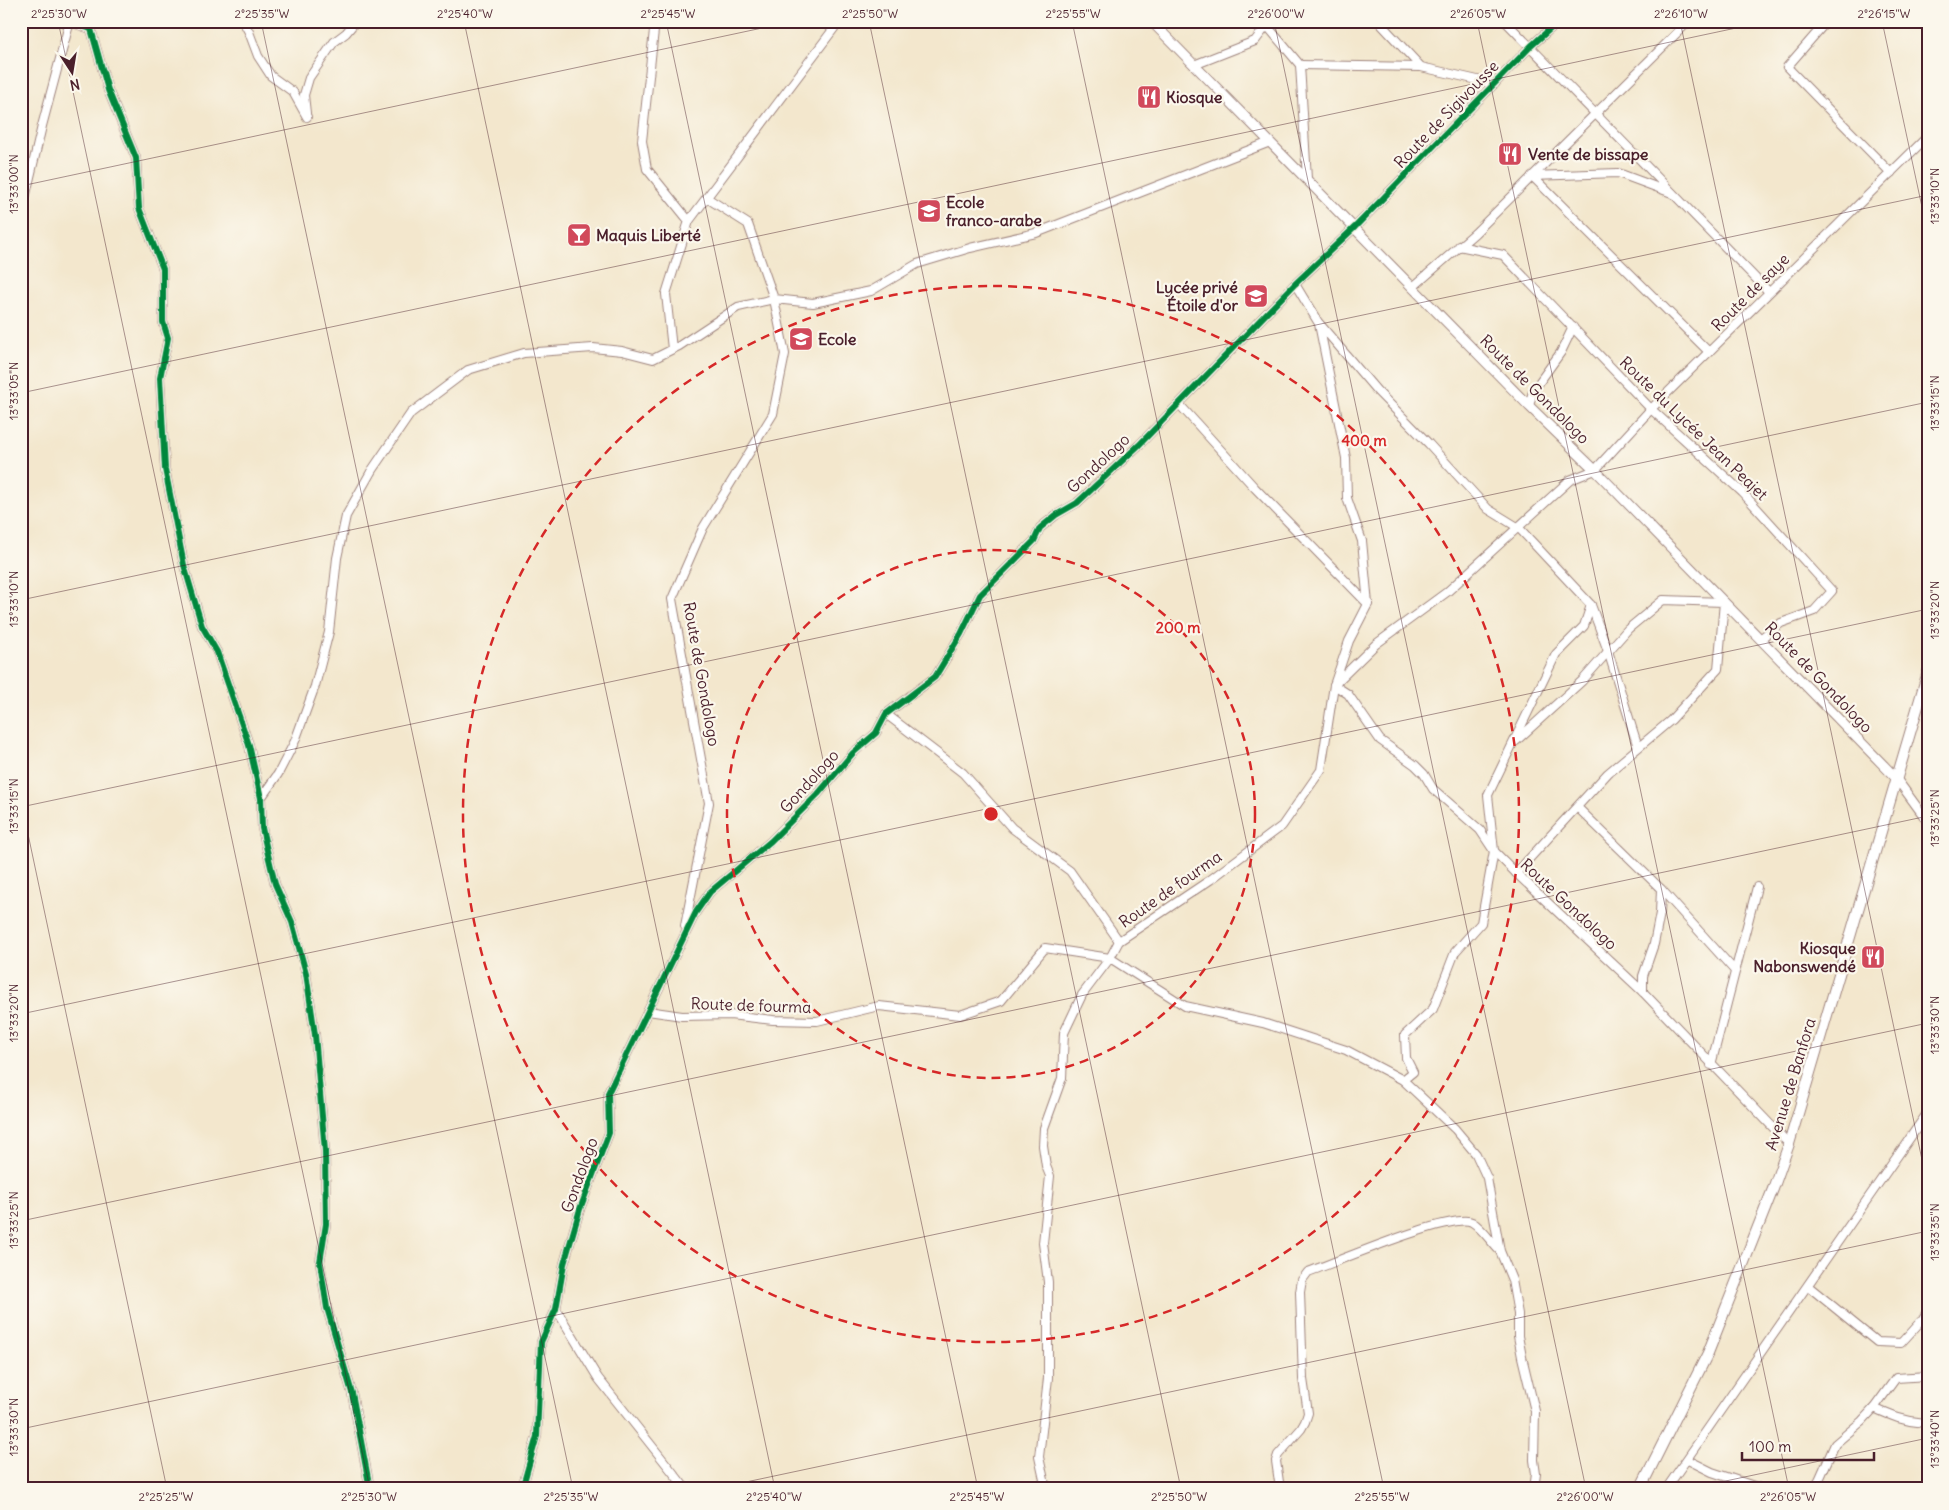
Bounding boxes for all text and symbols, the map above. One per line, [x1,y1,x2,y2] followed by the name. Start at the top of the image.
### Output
[31,6,87,21] text: 2°25'30"W
[234,6,290,21] text: 2°25'35"W
[437,6,493,21] text: 2°25'40"W
[641,6,696,21] text: 2°25'45"W
[842,6,898,21] text: 2°25'50"W
[1045,6,1101,21] text: 2°25'55"W
[1247,6,1305,21] text: 2°26'00"W
[1450,6,1506,21] text: 2°26'05"W
[1654,6,1708,21] text: 2°26'10"W
[1857,6,1911,21] text: 2°26'15"W
[48,48,98,98] north arrow
[1389,56,1503,172] street label: Route de Sigivousse
[68,75,81,95] text: N
[1136,84,1162,110] restaurant icon: Kiosque
[1166,87,1223,108] place label: Kiosque
[1497,141,1523,167] restaurant icon: Vente de bissape
[1528,144,1649,165] place label: Vente de bissape
[6,154,21,214] text: 13°33'00"N
[1927,168,1942,224] text: 13°33'10"N
[946,192,1042,230] place label: Ecole franco-arabe
[916,198,942,224] school or university icon: Ecole franco-arabe
[566,222,592,248] bar icon: Maquis Liberté
[596,225,701,246] place label: Maquis Liberté
[1707,249,1793,335] street label: Route de saye
[1156,277,1238,315] place label: Lycée privé Étoile d'or
[1243,283,1269,309] school or university icon: Lycée privé Étoile d'or
[788,326,814,352] school or university icon: Ecole
[818,329,857,349] place label: Ecole
[1476,330,1594,448] street label: Route de Gondologo
[1616,352,1773,505] street label: Route du Lycée Jean Peajet
[6,362,21,420] text: 13°33'05"N
[1927,375,1942,431] text: 13°33'15"N
[1062,429,1134,497] street label: Gondologo
[1341,431,1387,450] text: 400 m
[6,571,21,627] text: 13°33'10"N
[1927,581,1942,639] text: 13°33'20"N
[679,600,725,748] street label: Route de Gondologo
[1761,617,1877,737] street label: Route de Gondologo
[1156,618,1200,637] text: 200 m
[775,745,843,817] street label: Gondologo
[6,778,21,834] text: 13°33'15"N
[1927,789,1942,847] text: 13°33'25"N
[982,805,1000,823] centre of rings
[1115,846,1225,932] street label: Route de fourma
[1517,854,1621,954] street label: Route Gondologo
[1753,938,1856,976] place label: Kiosque Nabonswendé
[1860,944,1886,970] restaurant icon: Kiosque Nabonswendé
[6,984,21,1042] text: 13°33'20"N
[690,993,812,1017] street label: Route de fourma
[1927,996,1942,1054] text: 13°33'30"N
[1760,1015,1820,1153] street label: Avenue de Banfora
[556,1135,602,1215] street label: Gondologo
[6,1191,21,1249] text: 13°33'25"N
[1927,1203,1942,1261] text: 13°33'35"N
[6,1398,21,1456] text: 13°33'30"N
[1927,1410,1942,1468] text: 13°33'40"N
[1742,1430,1874,1462] scale bar
[1749,1437,1791,1456] text: 100 m
[139,1489,193,1504] text: 2°25'25"W
[341,1489,397,1504] text: 2°25'30"W
[543,1489,599,1504] text: 2°25'35"W
[746,1489,802,1504] text: 2°25'40"W
[950,1489,1005,1504] text: 2°25'45"W
[1151,1489,1207,1504] text: 2°25'50"W
[1354,1489,1410,1504] text: 2°25'55"W
[1556,1489,1614,1504] text: 2°26'00"W
[1760,1489,1816,1504] text: 2°26'05"W

